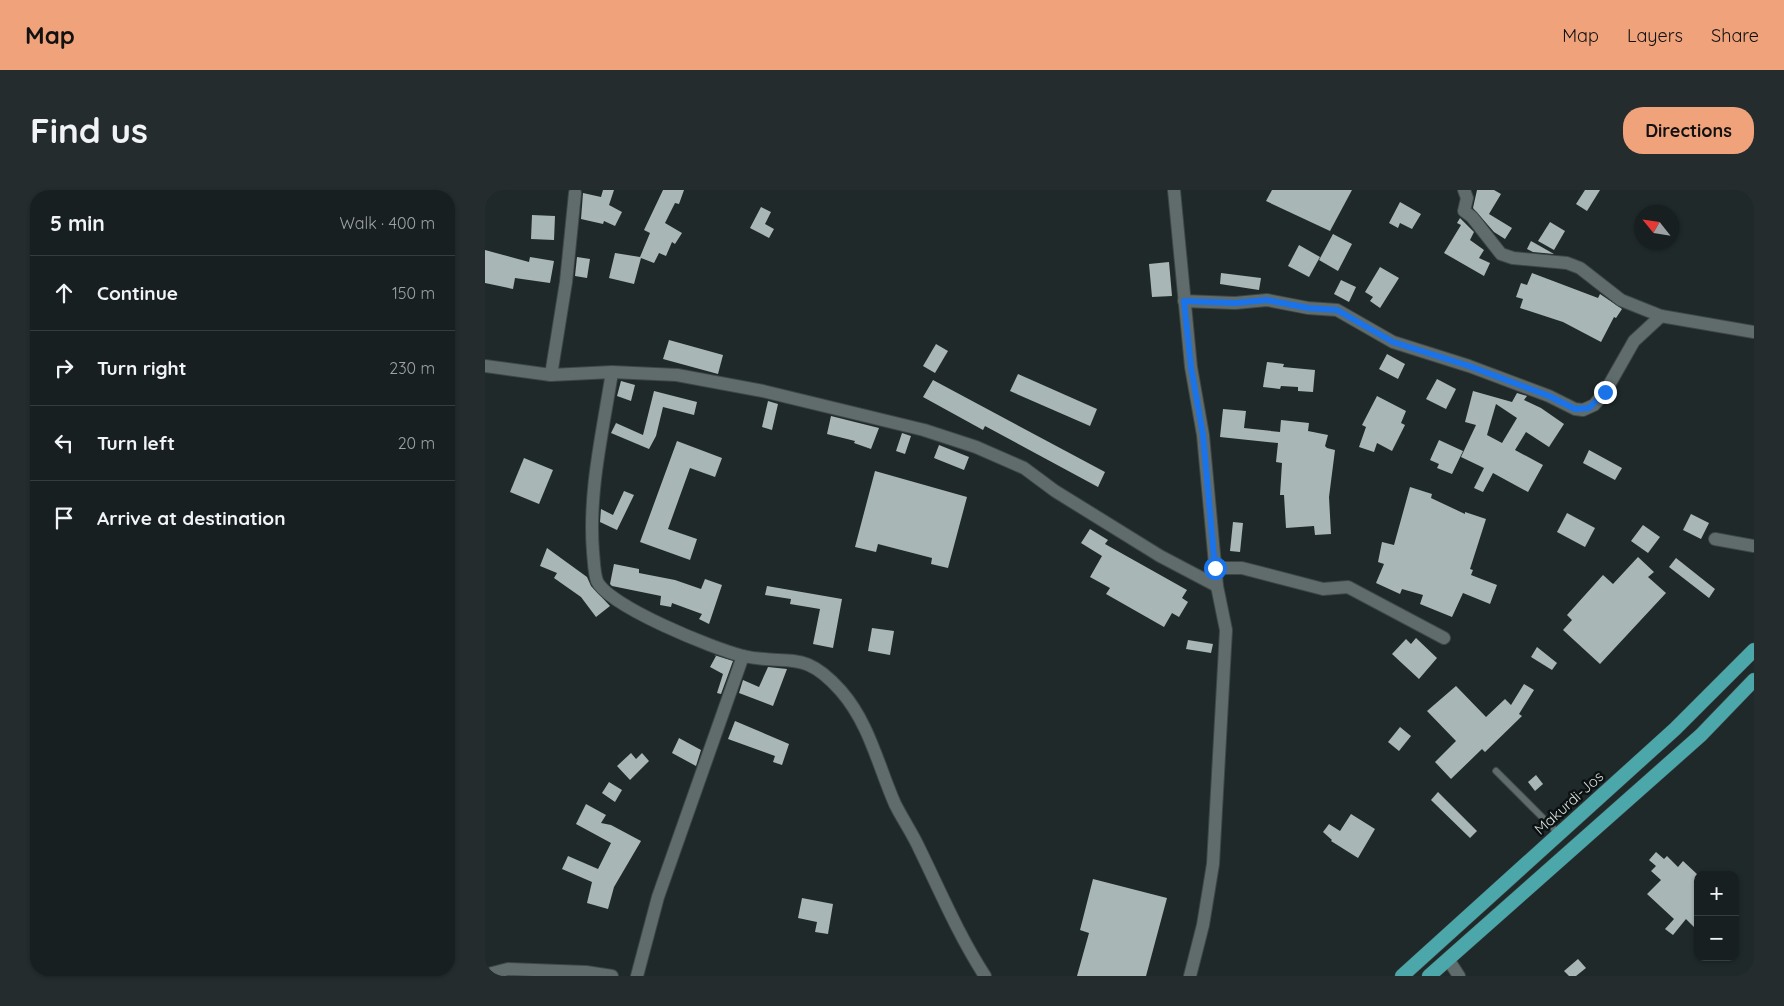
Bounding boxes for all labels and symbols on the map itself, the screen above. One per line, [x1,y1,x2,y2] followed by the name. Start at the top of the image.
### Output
[1634,205,1679,250] north arrow
[1594,381,1617,404] route end
[1204,557,1227,580] route start
[1530,767,1607,839] street label: Makurdi-Jos

